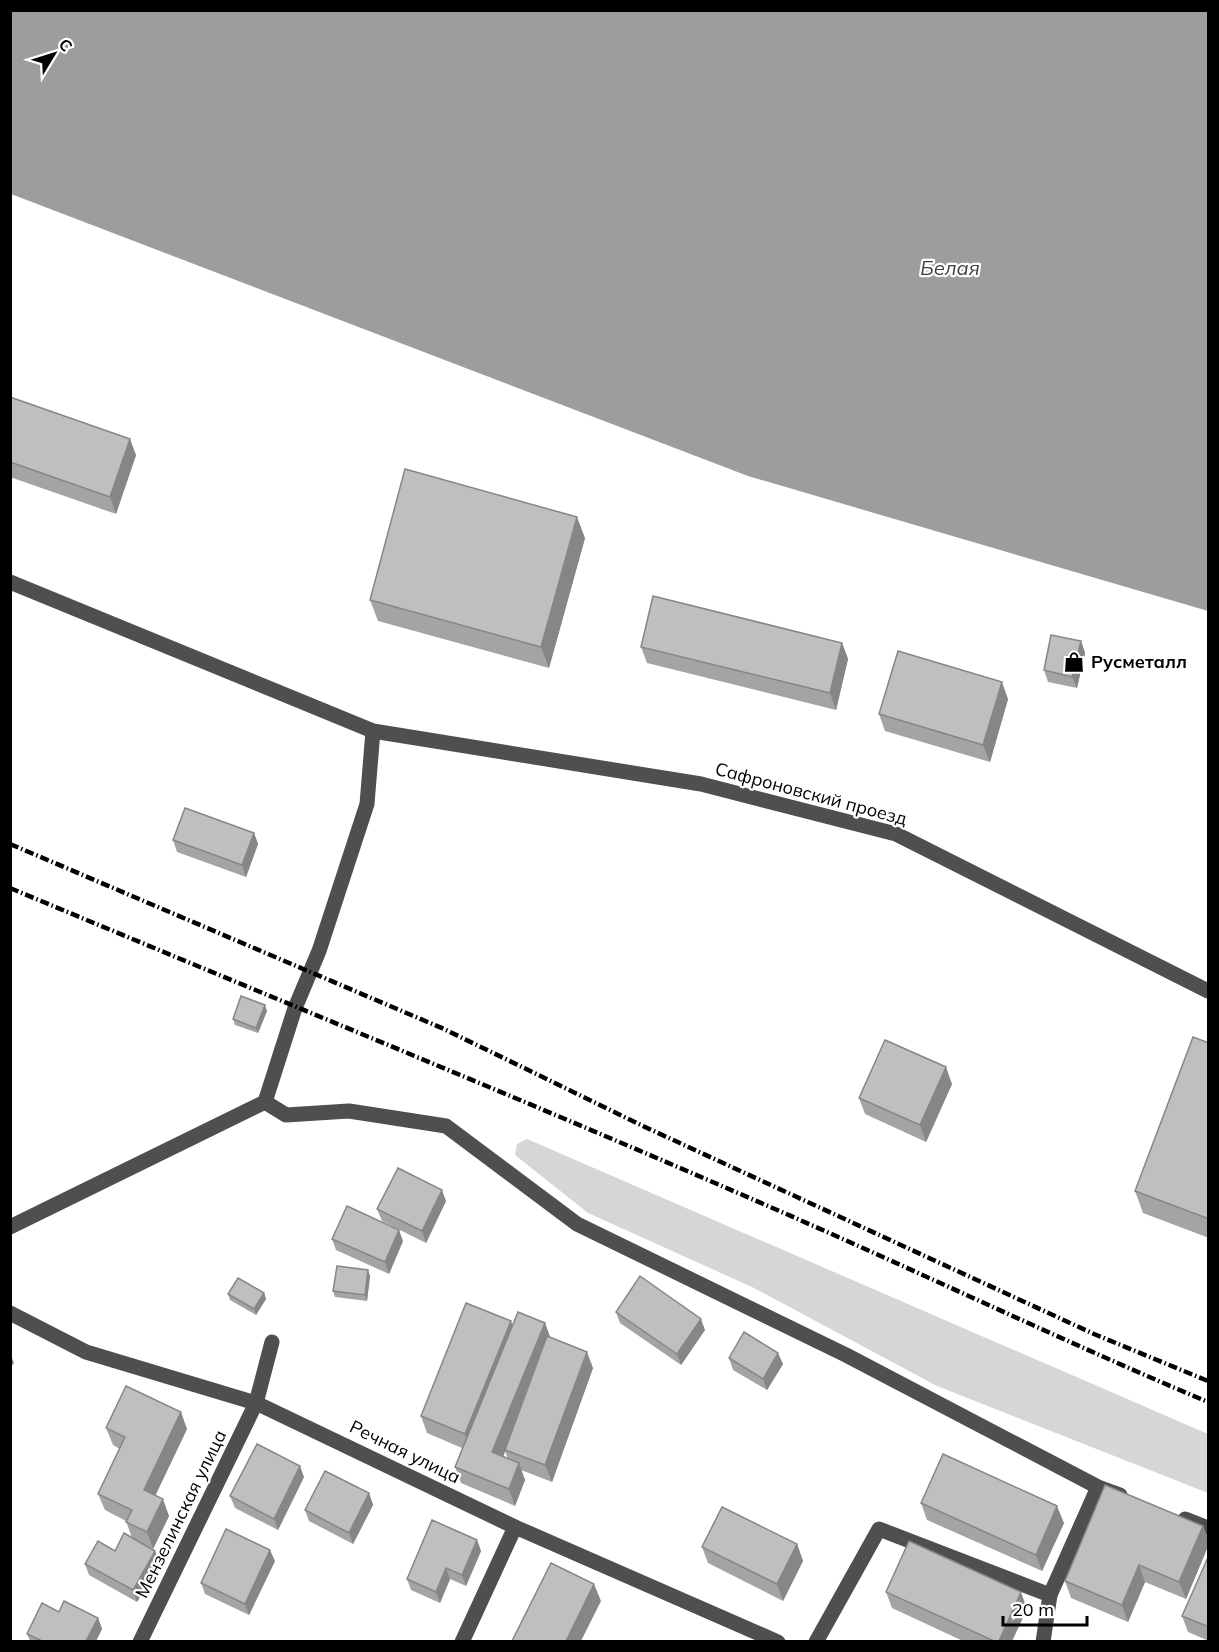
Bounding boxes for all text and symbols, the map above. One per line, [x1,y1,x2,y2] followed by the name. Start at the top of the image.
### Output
[24,24,84,84] north arrow
[55,34,77,55] text: С
[920,255,980,280] water label: Белая
[1062,650,1086,674] shop icon: Русметалл
[1091,650,1187,673] place label: Русметалл
[713,757,910,830] street label: Сафроновский проезд
[346,1415,464,1488] street label: Речная улица
[130,1426,231,1602] street label: Мензелинская улица
[1003,1589,1087,1627] scale bar
[1012,1598,1054,1621] text: 20 m

